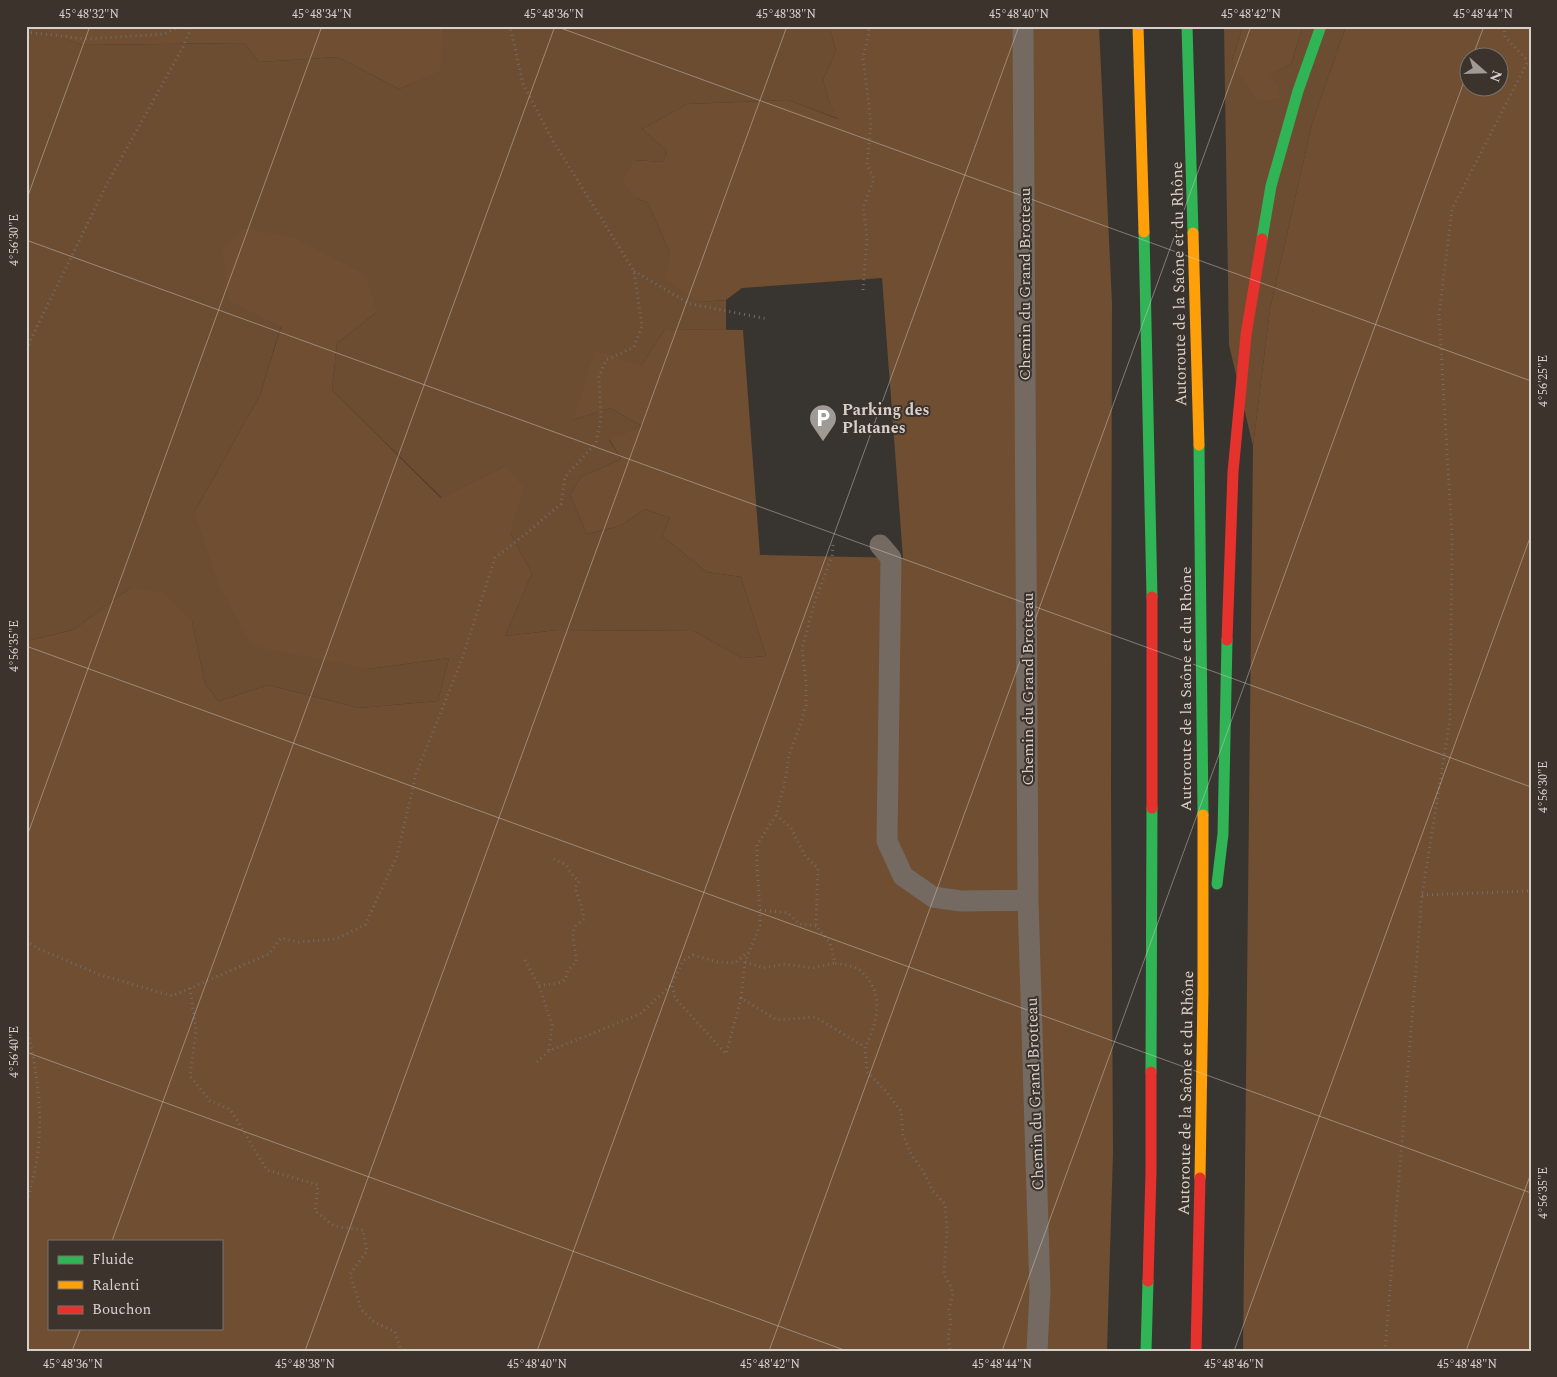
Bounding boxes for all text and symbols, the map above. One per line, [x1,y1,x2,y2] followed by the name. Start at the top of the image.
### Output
[59,5,119,24] text: 45°48'32"N
[292,5,352,24] text: 45°48'34"N
[524,5,584,24] text: 45°48'36"N
[756,5,816,24] text: 45°48'38"N
[989,5,1049,24] text: 45°48'40"N
[1221,5,1281,24] text: 45°48'42"N
[1453,5,1513,24] text: 45°48'44"N
[1460,48,1510,98] north arrow
[1484,67,1508,85] text: N
[1165,161,1193,407] street label: Autoroute de la Saône et du Rhône
[1013,188,1037,380] street label: Chemin du Grand Brotteau
[5,214,24,266] text: 4°56'30"E
[1534,355,1553,407] text: 4°56'25"E
[842,398,929,440] place label: Parking des Platanes
[808,403,838,442] parking icon: Parking des Platanes
[1174,567,1198,811] street label: Autoroute de la Saône et du Rhône
[1016,593,1040,785] street label: Chemin du Grand Brotteau
[5,620,24,672] text: 4°56'35"E
[1534,761,1553,813] text: 4°56'30"E
[1172,970,1200,1216] street label: Autoroute de la Saône et du Rhône
[1020,997,1050,1191] street label: Chemin du Grand Brotteau
[5,1026,24,1078] text: 4°56'40"E
[1534,1167,1553,1219] text: 4°56'35"E
[48,1240,222,1330] legend
[92,1248,134,1271] text: Fluide
[92,1274,140,1297] text: Ralenti
[92,1298,152,1321] text: Bouchon
[43,1355,103,1374] text: 45°48'36"N
[275,1355,335,1374] text: 45°48'38"N
[507,1355,567,1374] text: 45°48'40"N
[740,1355,800,1374] text: 45°48'42"N
[972,1355,1032,1374] text: 45°48'44"N
[1204,1355,1264,1374] text: 45°48'46"N
[1437,1355,1497,1374] text: 45°48'48"N

